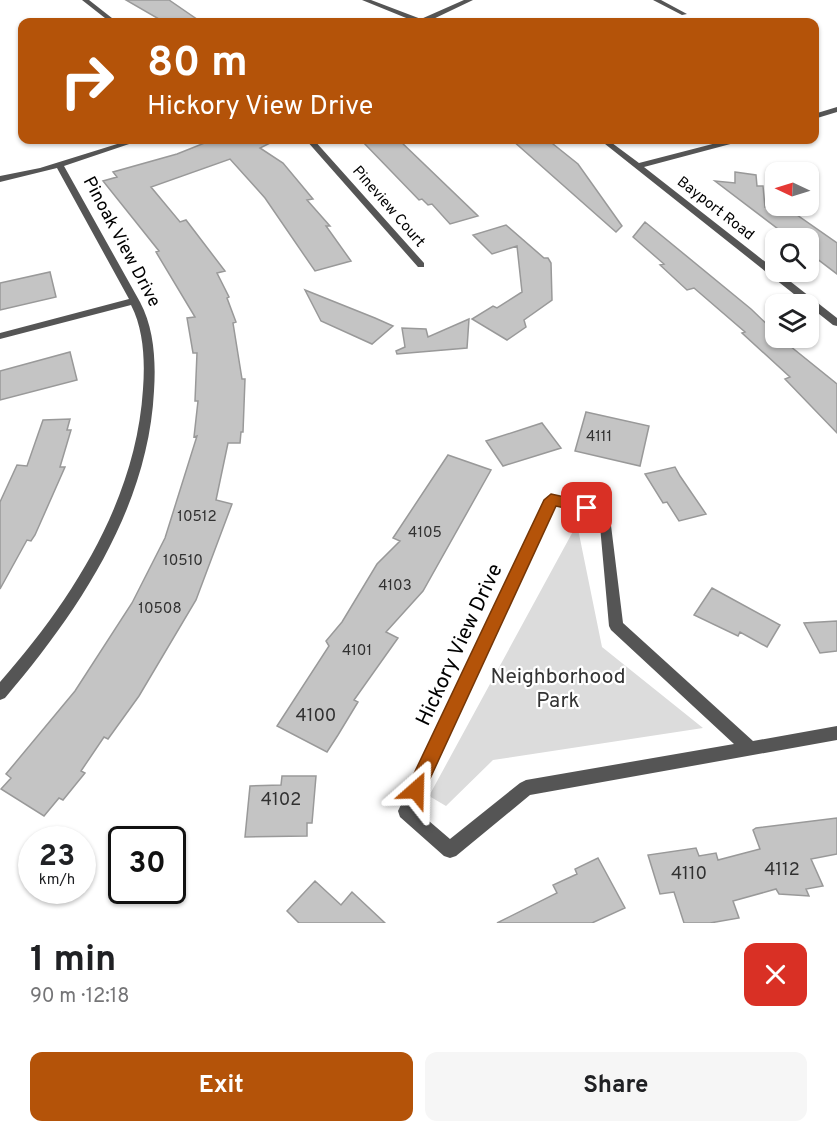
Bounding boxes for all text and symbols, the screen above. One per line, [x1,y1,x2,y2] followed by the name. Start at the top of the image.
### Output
[147,38,248,91] text: 80 m
[48,42,126,120] icon: right
[147,90,373,124] text: Hickory View Drive
[347,162,429,252] street label: Pineview Court
[765,162,819,216] north arrow
[765,162,819,348] map controls
[77,173,165,311] street label: Pinoak View Drive
[673,173,757,245] street label: Bayport Road
[765,228,819,282] button: search
[765,294,819,348] button: layers
[586,428,612,447] house number: 4111
[561,482,612,533] pin
[570,491,603,524] icon: arrive
[177,508,217,527] house number: 10512
[408,524,442,543] house number: 4105
[163,552,203,571] house number: 10510
[411,560,509,730] street label: Hickory View Drive
[378,577,412,596] house number: 4103
[138,600,182,619] house number: 10508
[342,642,372,661] house number: 4101
[490,664,626,715] park label: Neighborhood Park
[296,705,336,728] house number: 4100
[384,758,448,822] position arrow
[261,789,301,812] house number: 4102
[108,826,186,904] speed limit sign: 30
[39,839,75,876] text: 23
[764,859,800,882] house number: 4112
[671,863,707,886] house number: 4110
[39,871,75,890] text: km/h
[30,938,116,984] text: 1 min
[744,943,807,1006] button: close
[30,984,130,1010] text: 90 m · 12:18
[30,1052,413,1121] button: Exit
[425,1052,807,1121] button: Share

